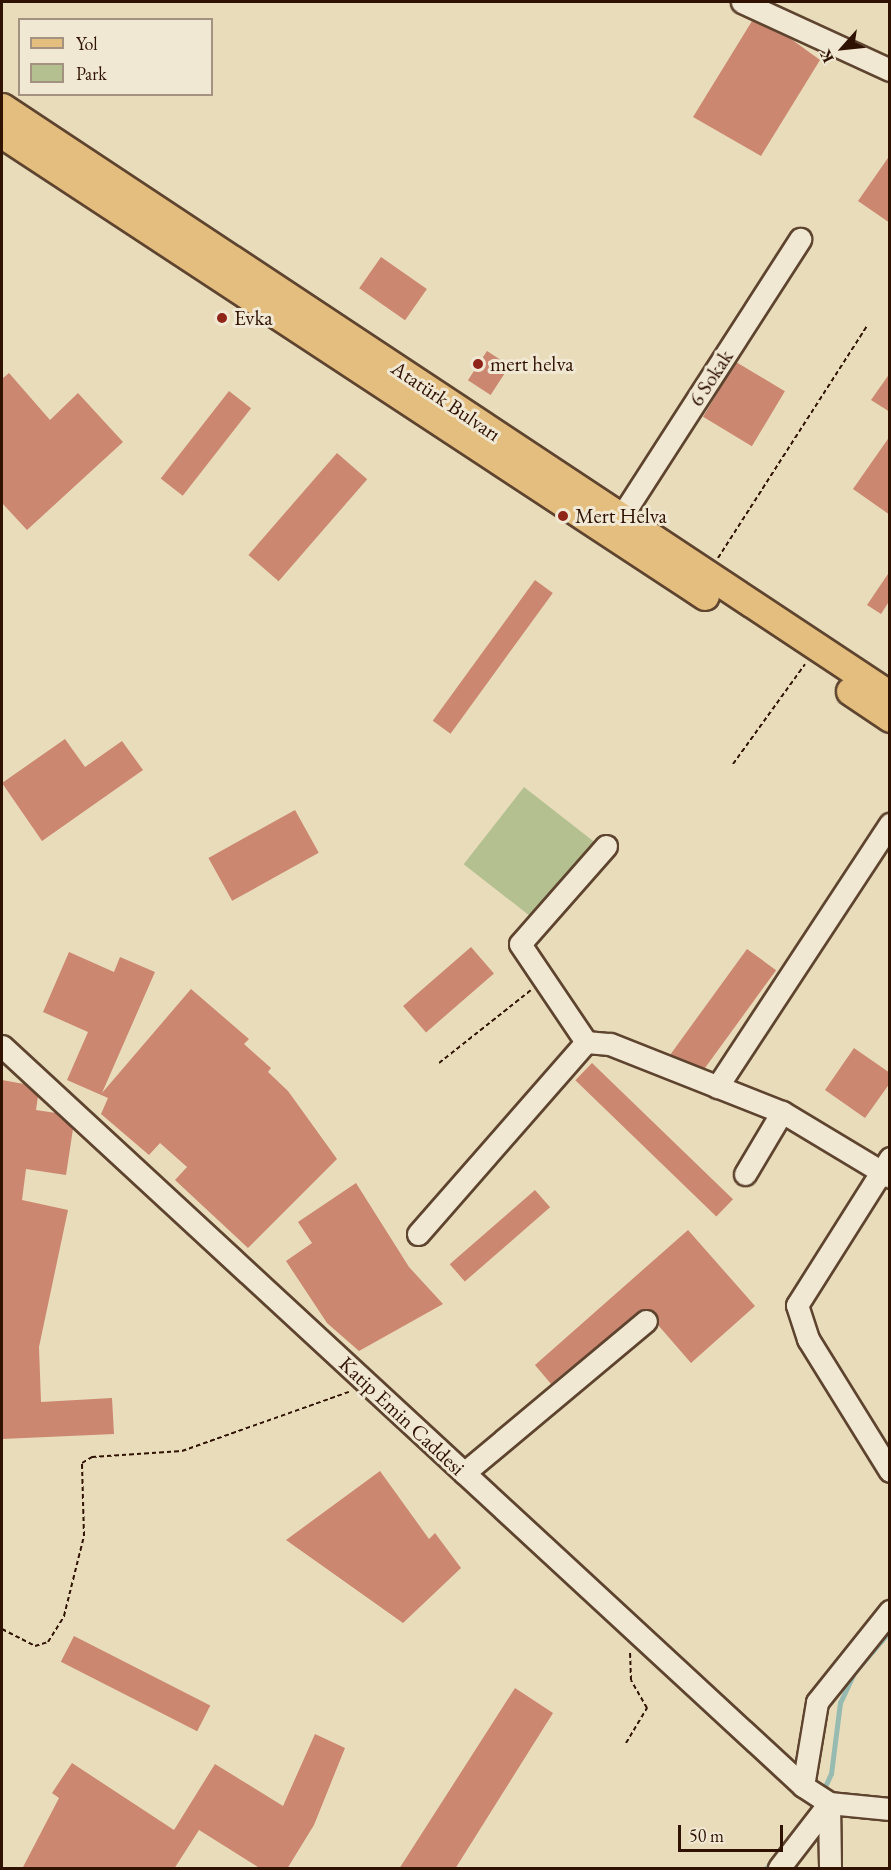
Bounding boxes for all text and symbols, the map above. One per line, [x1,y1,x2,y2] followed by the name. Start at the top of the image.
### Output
[18,18,213,96] legend
[813,18,873,78] north arrow
[76,32,98,55] text: Yol
[814,46,839,67] text: K
[76,62,107,85] text: Park
[234,305,273,331] place label: Evka
[215,311,229,325] marker: Evka
[683,345,739,411] street label: 6 Sokak
[490,351,574,377] place label: mert helva
[387,355,505,447] street label: Atatürk Bulvarı
[471,357,485,371] marker: mert helva
[575,503,667,529] place label: Mert Helva
[556,509,570,523] marker: Mert Helva
[334,1351,470,1481] street label: Katip Emin Caddesi
[681,1813,786,1851] scale bar
[689,1824,724,1847] text: 50 m

